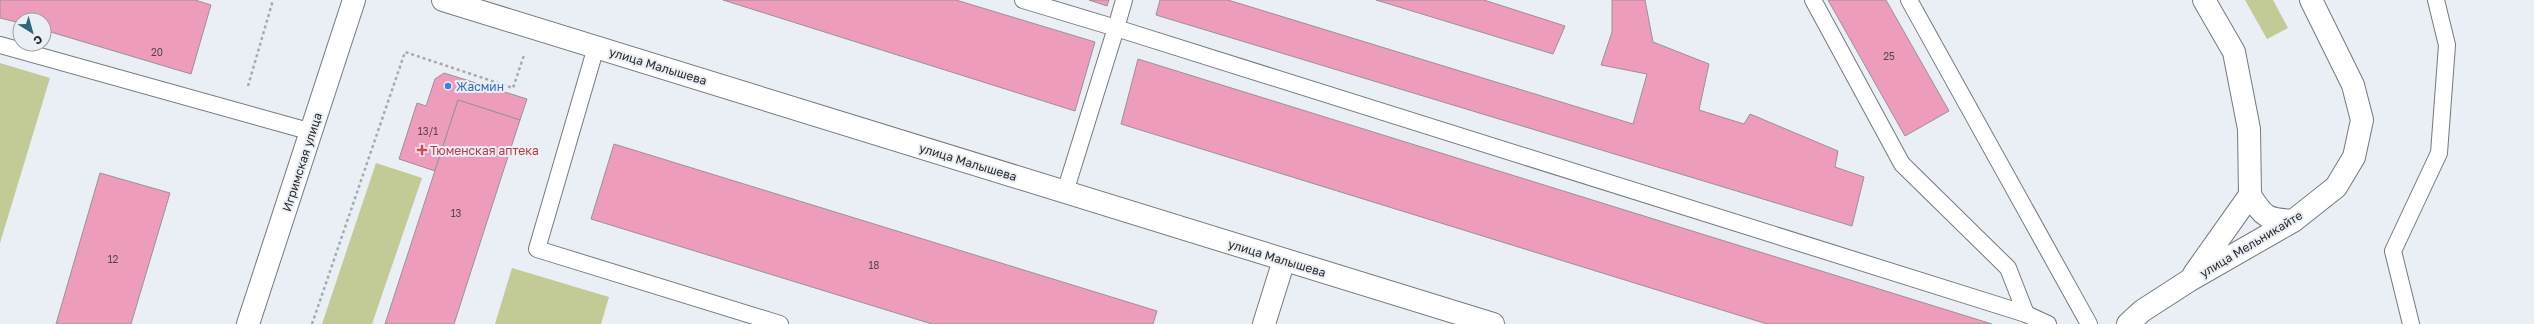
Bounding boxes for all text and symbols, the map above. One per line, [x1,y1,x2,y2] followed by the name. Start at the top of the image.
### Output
[12,12,52,52] north arrow
[31,33,45,48] text: С
[607,44,709,88] street label: улица Малышева
[151,46,163,58] house number: 20
[1883,50,1895,62] house number: 25
[456,79,504,94] place label: Жасмин
[443,81,453,91] marker: Жасмин
[279,111,325,213] street label: Игримская улица
[418,125,438,137] house number: 13/1
[917,140,1019,184] street label: улица Малышева
[430,143,539,158] place label: Тюменская аптека
[417,145,427,155] marker: Тюменская аптека
[451,207,461,219] house number: 13
[2197,207,2305,281] street label: улица Мельникайте
[1226,236,1328,280] street label: улица Малышева
[108,253,119,265] house number: 12
[869,259,879,271] house number: 18

